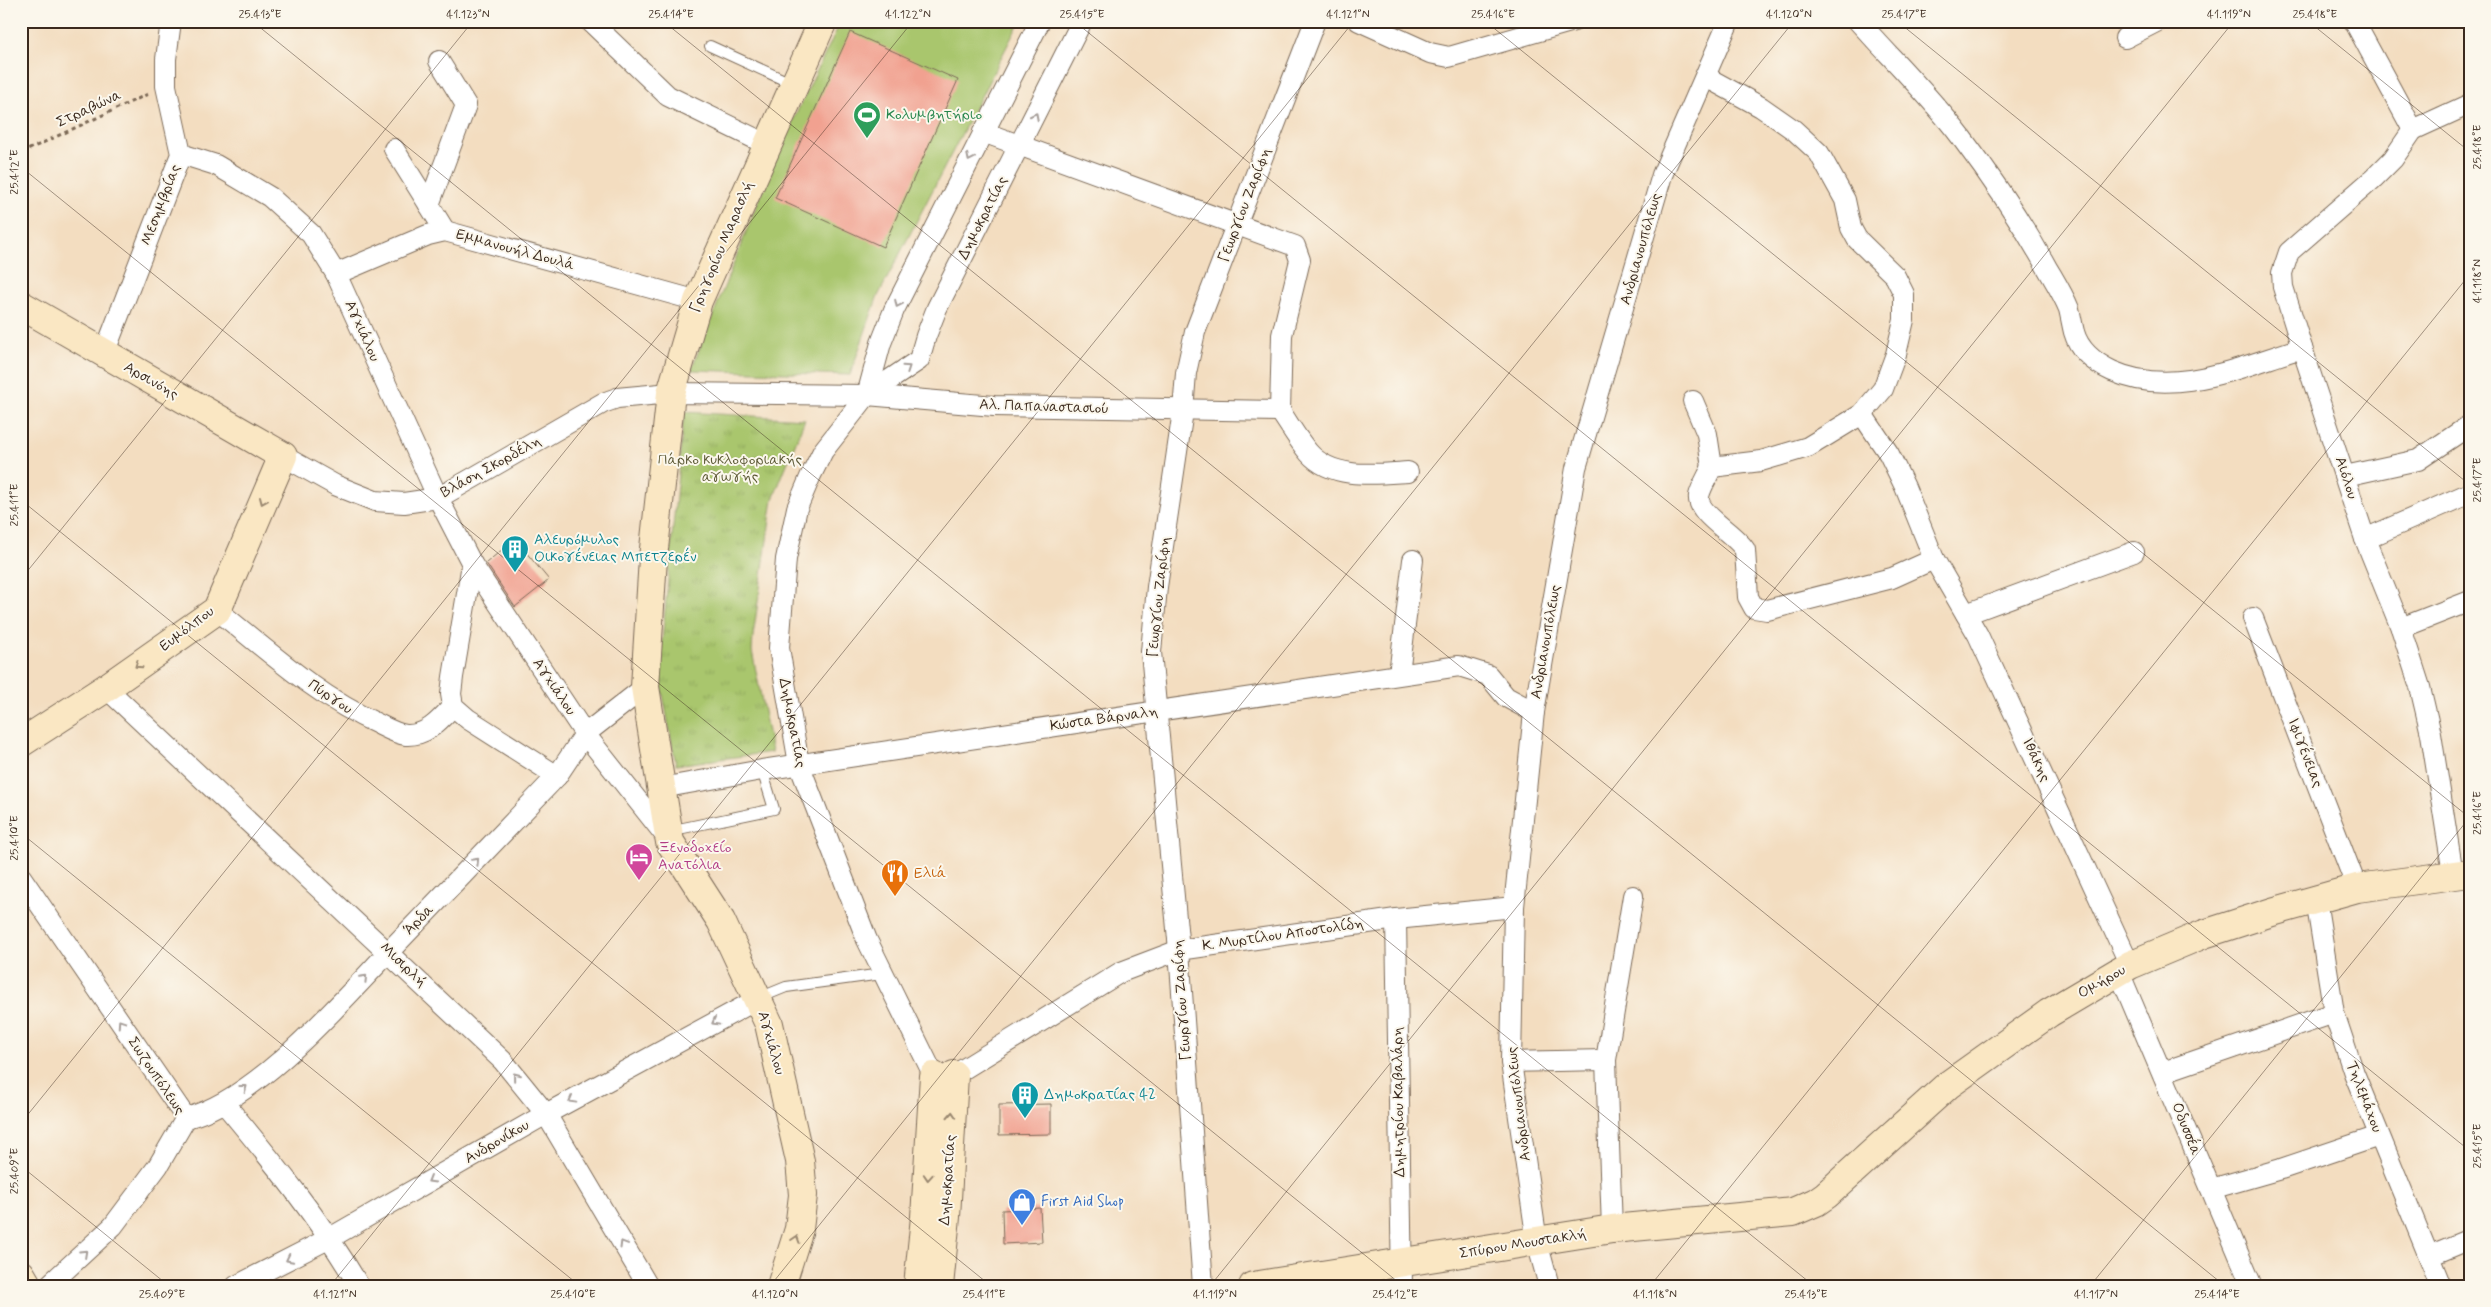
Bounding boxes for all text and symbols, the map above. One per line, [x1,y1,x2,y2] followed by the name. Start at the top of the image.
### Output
[238,7,282,23] text: 25.413°E
[446,7,490,23] text: 41.123°N
[648,7,694,23] text: 25.414°E
[885,7,931,23] text: 41.122°N
[1060,7,1104,23] text: 25.415°E
[1326,7,1370,23] text: 41.121°N
[1471,7,1515,23] text: 25.416°E
[1766,7,1812,23] text: 41.120°N
[1881,7,1927,23] text: 25.417°E
[2207,7,2251,23] text: 41.119°N
[2293,7,2337,23] text: 25.418°E
[53,85,125,133] street label: Στραβώνα
[852,100,882,139] sports icon: Κολυμβητήριο
[886,105,982,125] place label: Κολυμβητήριο
[1029,112,1039,121] one-way arrow
[2470,125,2486,169] text: 25.418°E
[1214,145,1276,265] street label: Γεωργίου Ζαρίφη
[7,149,23,195] text: 25.412°E
[966,153,976,162] one-way arrow
[136,161,186,248] street label: Μεσημβρίας
[953,172,1013,263] street label: Δημοκρατίας
[685,178,759,316] street label: Γρηγορίου Μαρασλή
[1615,190,1667,307] street label: Ανδριανουπόλεως
[454,225,577,276] street label: Εμμανουήλ Δουλά
[2470,259,2486,303] text: 41.118°N
[340,297,384,365] street label: Αγχιάλου
[894,299,904,308] one-way arrow
[120,357,182,405] street label: Αρσινόης
[901,365,911,374] one-way arrow
[979,395,1109,419] street label: Αλ. Παπαναστασιού
[437,431,545,503] street label: Βλάση Σκορδέλη
[658,450,803,487] park label: Πάρκο κυκλοφοριακής αγωγής
[2330,454,2362,502] street label: Αιόλου
[2470,457,2486,503] text: 25.417°E
[7,484,23,526] text: 25.411°E
[259,496,270,505] one-way arrow
[534,530,697,567] place label: Αλευρόμυλος Οικογένειας Μπετζερέν
[500,534,530,573] building icon: Αλευρόμυλος Οικογένειας Μπετζερέν
[1143,535,1175,658] street label: Γεωργίου Ζαρίφη
[1526,583,1566,701] street label: Ανδριανουπόλεως
[155,602,219,656] street label: Ευμόλπου
[528,654,581,720] street label: Αγχιάλου
[134,659,144,668] one-way arrow
[304,675,356,719] street label: Πύργου
[773,676,811,770] street label: Δημοκρατίας
[1049,701,1159,736] street label: Κώστα Βάρναλη
[2283,715,2328,791] street label: Ιφιγένειας
[2017,735,2055,786] street label: Ιθάκης
[2470,791,2486,835] text: 25.416°E
[7,815,23,861] text: 25.410°E
[658,838,732,875] place label: Ξενοδοχείο Ανατόλια
[624,842,654,881] hotel icon: Ξενοδοχείο Ανατόλια
[470,857,479,866] one-way arrow
[880,858,910,897] restaurant icon: Ελιά
[914,863,947,883] place label: Ελιά
[399,900,439,940] street label: Άρδα
[1201,914,1365,956] street label: Κ. Μυρτίλου Αποστολίδη
[375,938,431,992] street label: Μισιρλή
[1168,939,1196,1061] street label: Γεωργίου Ζαρίφη
[2074,960,2130,1004] street label: Ομήρου
[358,975,367,984] one-way arrow
[752,1009,790,1077] street label: Αγχιάλου
[711,1016,720,1026] one-way arrow
[118,1020,127,1029] one-way arrow
[1388,1026,1410,1177] street label: Δημητρίου Καβαλάρη
[123,1033,190,1119] street label: Σωζουπόλεως
[1502,1045,1536,1162] street label: Ανδριανουπόλεως
[2341,1058,2387,1136] street label: Τηλεμάχου
[513,1073,521,1082] one-way arrow
[1010,1080,1040,1119] building icon: Δημοκρατίας 42
[239,1085,248,1094] one-way arrow
[1044,1085,1156,1105] place label: Δημοκρατίας 42
[569,1094,578,1104] one-way arrow
[2166,1100,2206,1159] street label: Οδυσσέα
[947,1111,957,1118] one-way arrow
[461,1115,533,1169] street label: Ανδρονίκου
[2470,1124,2486,1168] text: 25.415°E
[935,1133,961,1226] street label: Δημοκρατίας
[7,1148,23,1194] text: 25.409°E
[922,1173,933,1181] one-way arrow
[427,1174,436,1184] one-way arrow
[1007,1187,1037,1226] shop icon: First Aid Shop
[1041,1192,1124,1212] place label: First Aid Shop
[1458,1224,1588,1264] street label: Σπύρου Μουστακλή
[790,1236,800,1244] one-way arrow
[619,1240,629,1249] one-way arrow
[78,1250,87,1259] one-way arrow
[285,1253,294,1263] one-way arrow
[139,1287,185,1303] text: 25.409°E
[313,1287,357,1303] text: 41.121°N
[550,1287,596,1303] text: 25.410°E
[752,1287,798,1303] text: 41.120°N
[963,1287,1005,1303] text: 25.411°E
[1193,1287,1237,1303] text: 41.119°N
[1372,1287,1418,1303] text: 25.412°E
[1633,1287,1677,1303] text: 41.118°N
[1784,1287,1828,1303] text: 25.413°E
[2074,1287,2118,1303] text: 41.117°N
[2194,1287,2240,1303] text: 25.414°E

